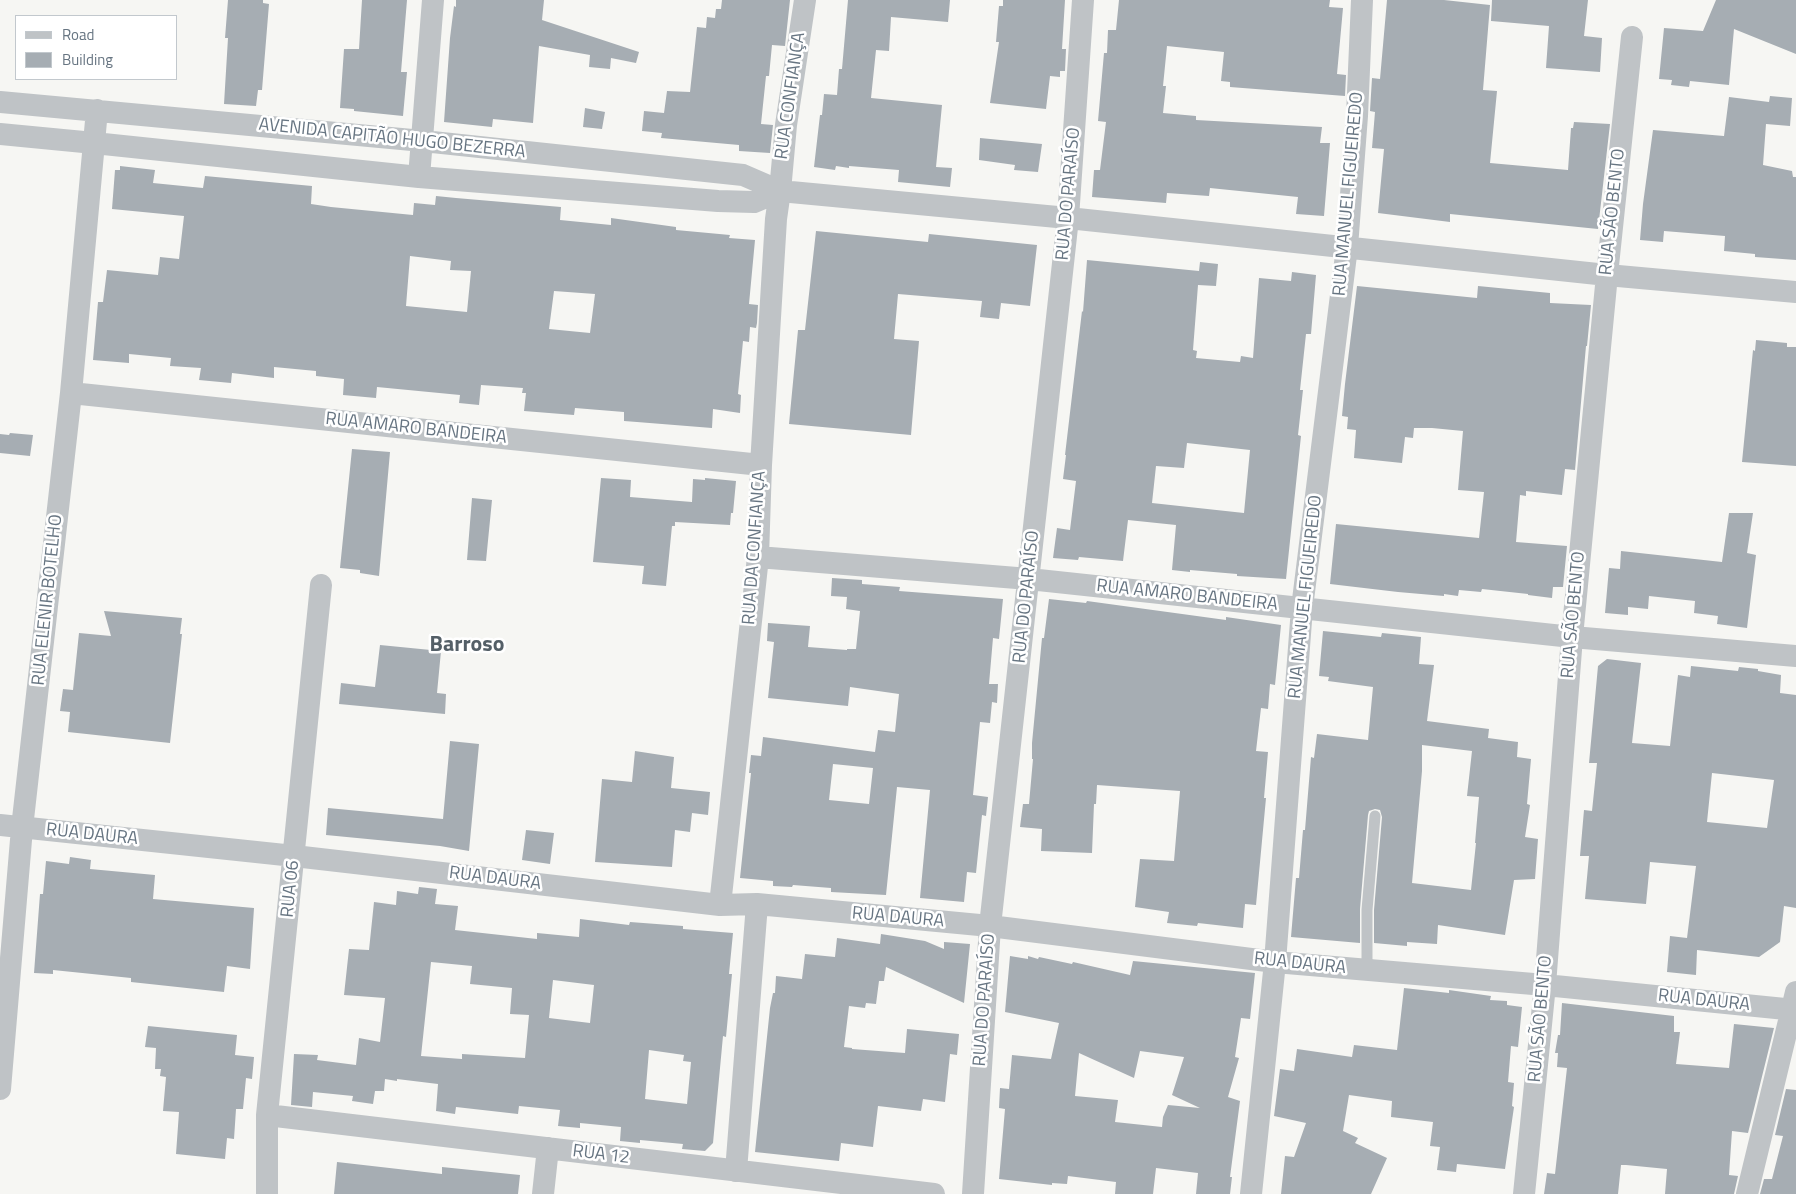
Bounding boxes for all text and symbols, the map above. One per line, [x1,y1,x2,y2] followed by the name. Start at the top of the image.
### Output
[15,15,178,80] legend
[62,23,94,46] text: Road
[771,31,811,161] street label: RUA CONFIANÇA
[62,48,113,71] text: Building
[1329,91,1369,297] street label: RUA MANUEL FIGUEIREDO
[258,114,526,164] street label: AVENIDA CAPITÃO HUGO BEZERRA
[1052,127,1086,261] street label: RUA DO PARAÍSO
[1596,148,1630,276] street label: RUA SÃO BENTO
[324,409,508,449] street label: RUA AMARO BANDEIRA
[739,470,771,626] street label: RUA DA CONFIANÇA
[1285,494,1327,700] street label: RUA MANUEL FIGUEIREDO
[28,513,68,687] street label: RUA ELENIR BOTELHO
[1009,530,1045,664] street label: RUA DO PARAÍSO
[1558,551,1590,679] street label: RUA SÃO BENTO
[1095,576,1279,616] street label: RUA AMARO BANDEIRA
[430,633,504,659] district label: Barroso
[45,819,139,851] street label: RUA DAURA
[277,859,305,919] street label: RUA 06
[448,863,542,895] street label: RUA DAURA
[851,903,945,933] street label: RUA DAURA
[970,933,1000,1067] street label: RUA DO PARAÍSO
[1253,948,1347,980] street label: RUA DAURA
[1525,955,1557,1083] street label: RUA SÃO BENTO
[1657,985,1751,1017] street label: RUA DAURA
[571,1141,631,1169] street label: RUA 12

